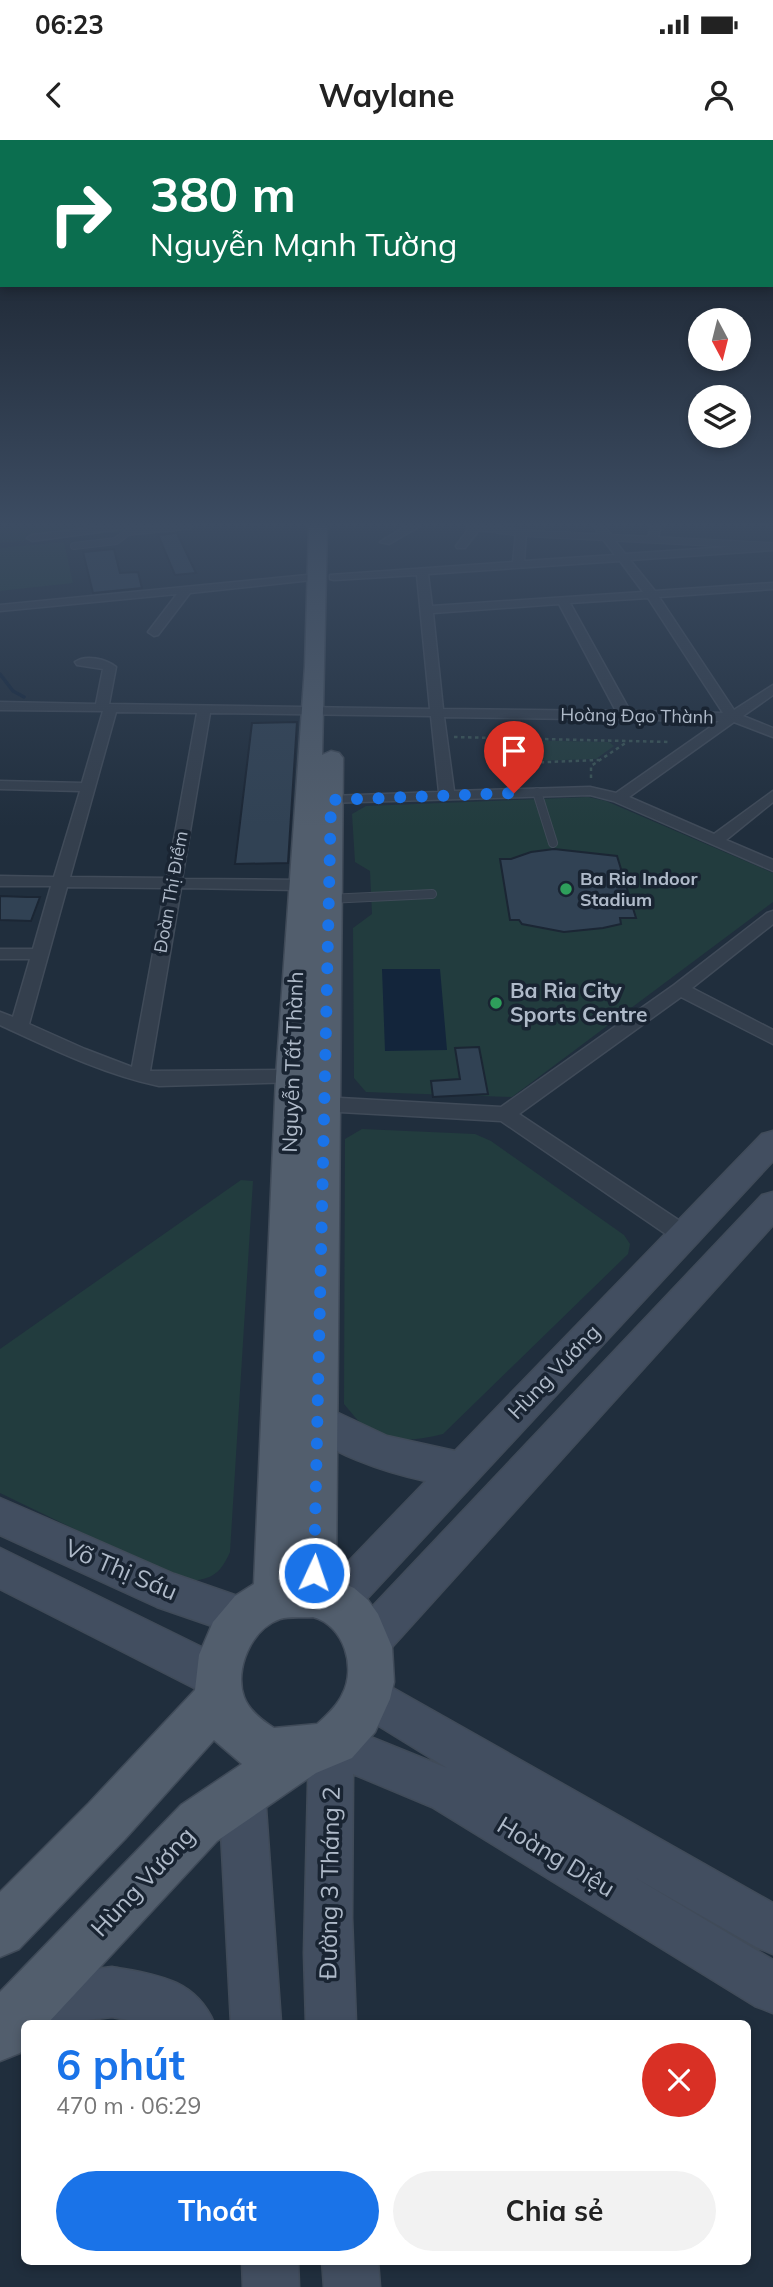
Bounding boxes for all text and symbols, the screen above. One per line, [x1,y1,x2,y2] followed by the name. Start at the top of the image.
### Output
[35,8,104,41] text: 06:23
[318,75,455,115] text: Waylane
[35,76,73,114] icon: back
[700,76,738,114] icon: person
[150,163,296,224] text: 380 m
[35,168,126,259] icon: right
[150,224,457,264] text: Nguyễn Mạnh Tường
[688,308,751,371] north arrow
[688,308,751,448] map controls
[688,385,751,448] button: layers
[560,703,714,728] street label: Hoàng Đạo Thành
[484,721,544,793] pin
[495,732,533,770] icon: arrive
[148,829,193,955] street label: Đoàn Thị Điểm
[580,867,698,911] place label: Ba Ria Indoor Stadium
[558,881,574,897] marker: Ba Ria Indoor Stadium
[276,971,308,1153] street label: Nguyễn Tất Thành
[510,977,647,1027] place label: Ba Ria City Sports Centre
[488,995,504,1011] marker: Ba Ria City Sports Centre
[502,1319,605,1424] street label: Hùng Vương
[61,1532,182,1606] street label: Võ Thị Sáu
[277,1536,351,1610] position arrow
[312,1786,346,1980] street label: Đường 3 Tháng 2
[492,1809,621,1903] street label: Hoàng Diệu
[84,1820,201,1942] street label: Hùng Vương
[56,2038,185,2091] text: 6 phút
[642,2043,716,2117] button: close
[56,2091,201,2120] text: 470 m · 06:29
[56,2171,379,2251] button: Thoát
[393,2171,716,2251] button: Chia sẻ

